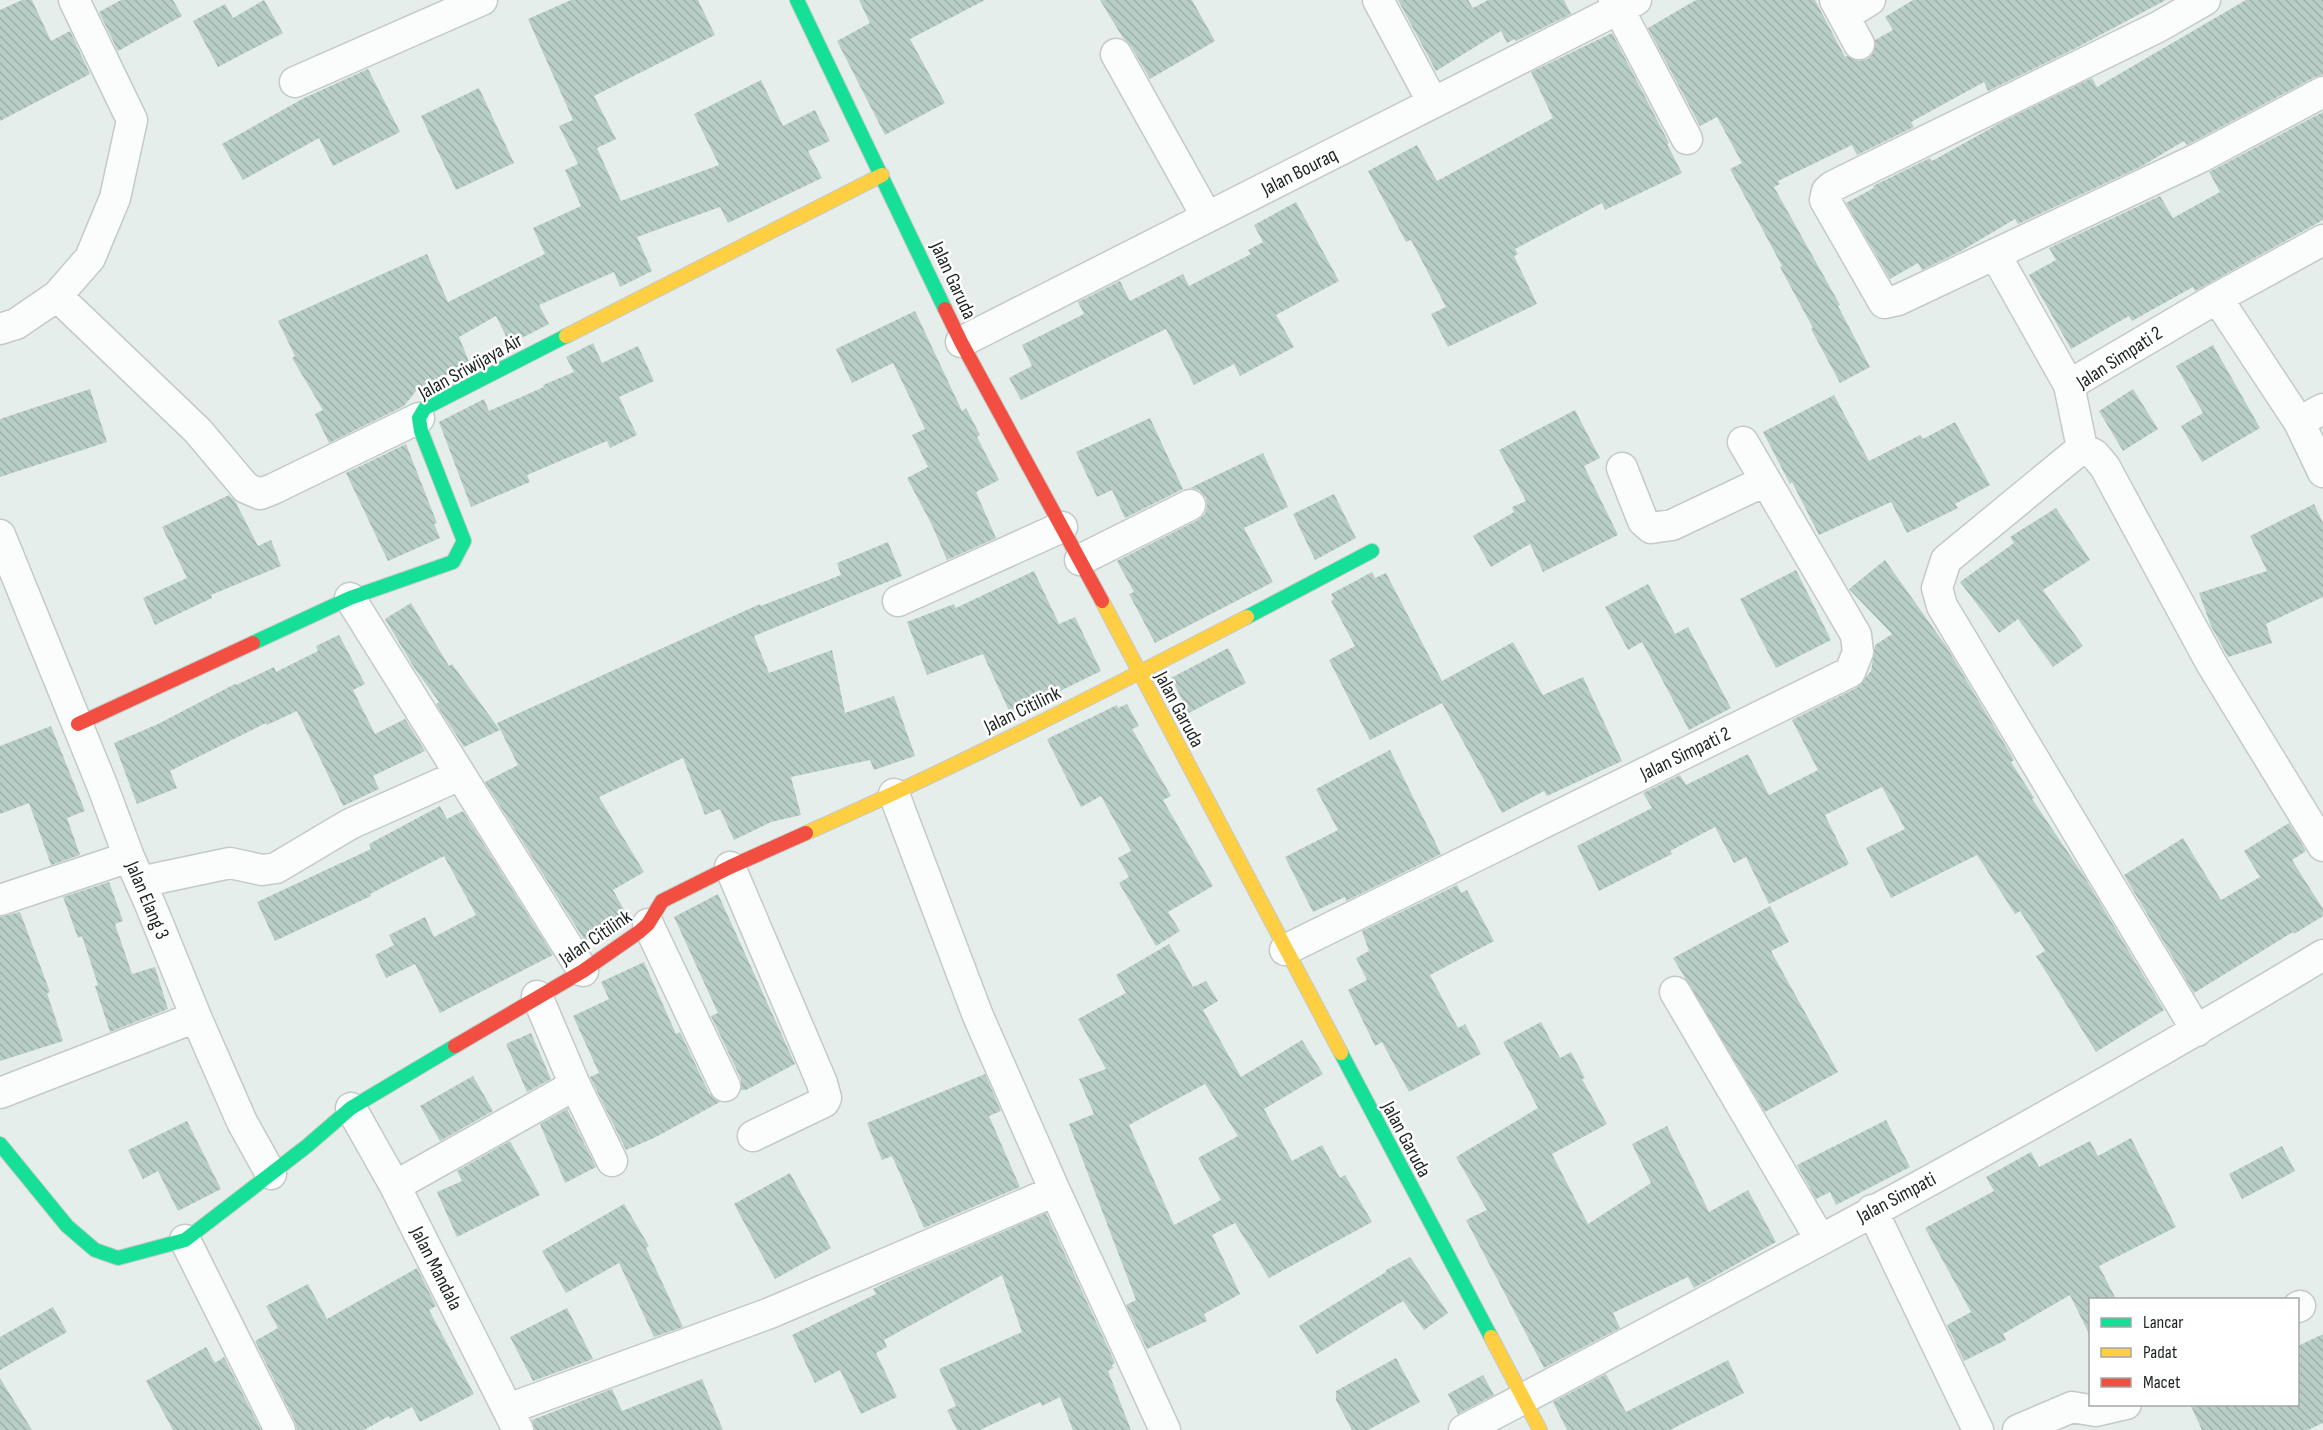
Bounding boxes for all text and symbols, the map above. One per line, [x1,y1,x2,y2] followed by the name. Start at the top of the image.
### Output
[1257,143,1341,202] street label: Jalan Bouraq
[924,237,981,323] street label: Jalan Garuda
[2071,321,2167,395] street label: Jalan Simpati 2
[413,328,527,406] street label: Jalan Sriwijaya Air
[1149,666,1209,752] street label: Jalan Garuda
[979,681,1065,739] street label: Jalan Citilink
[1636,722,1734,786] street label: Jalan Simpati 2
[119,857,174,943] street label: Jalan Elang 3
[554,905,637,971] street label: Jalan Citilink
[1376,1096,1436,1182] street label: Jalan Garuda
[1852,1167,1940,1229] street label: Jalan Simpati
[404,1222,467,1314] street label: Jalan Mandala
[2089,1298,2299,1406] legend
[2143,1312,2183,1333] text: Lancar
[2143,1342,2178,1363] text: Padat
[2143,1372,2181,1393] text: Macet

